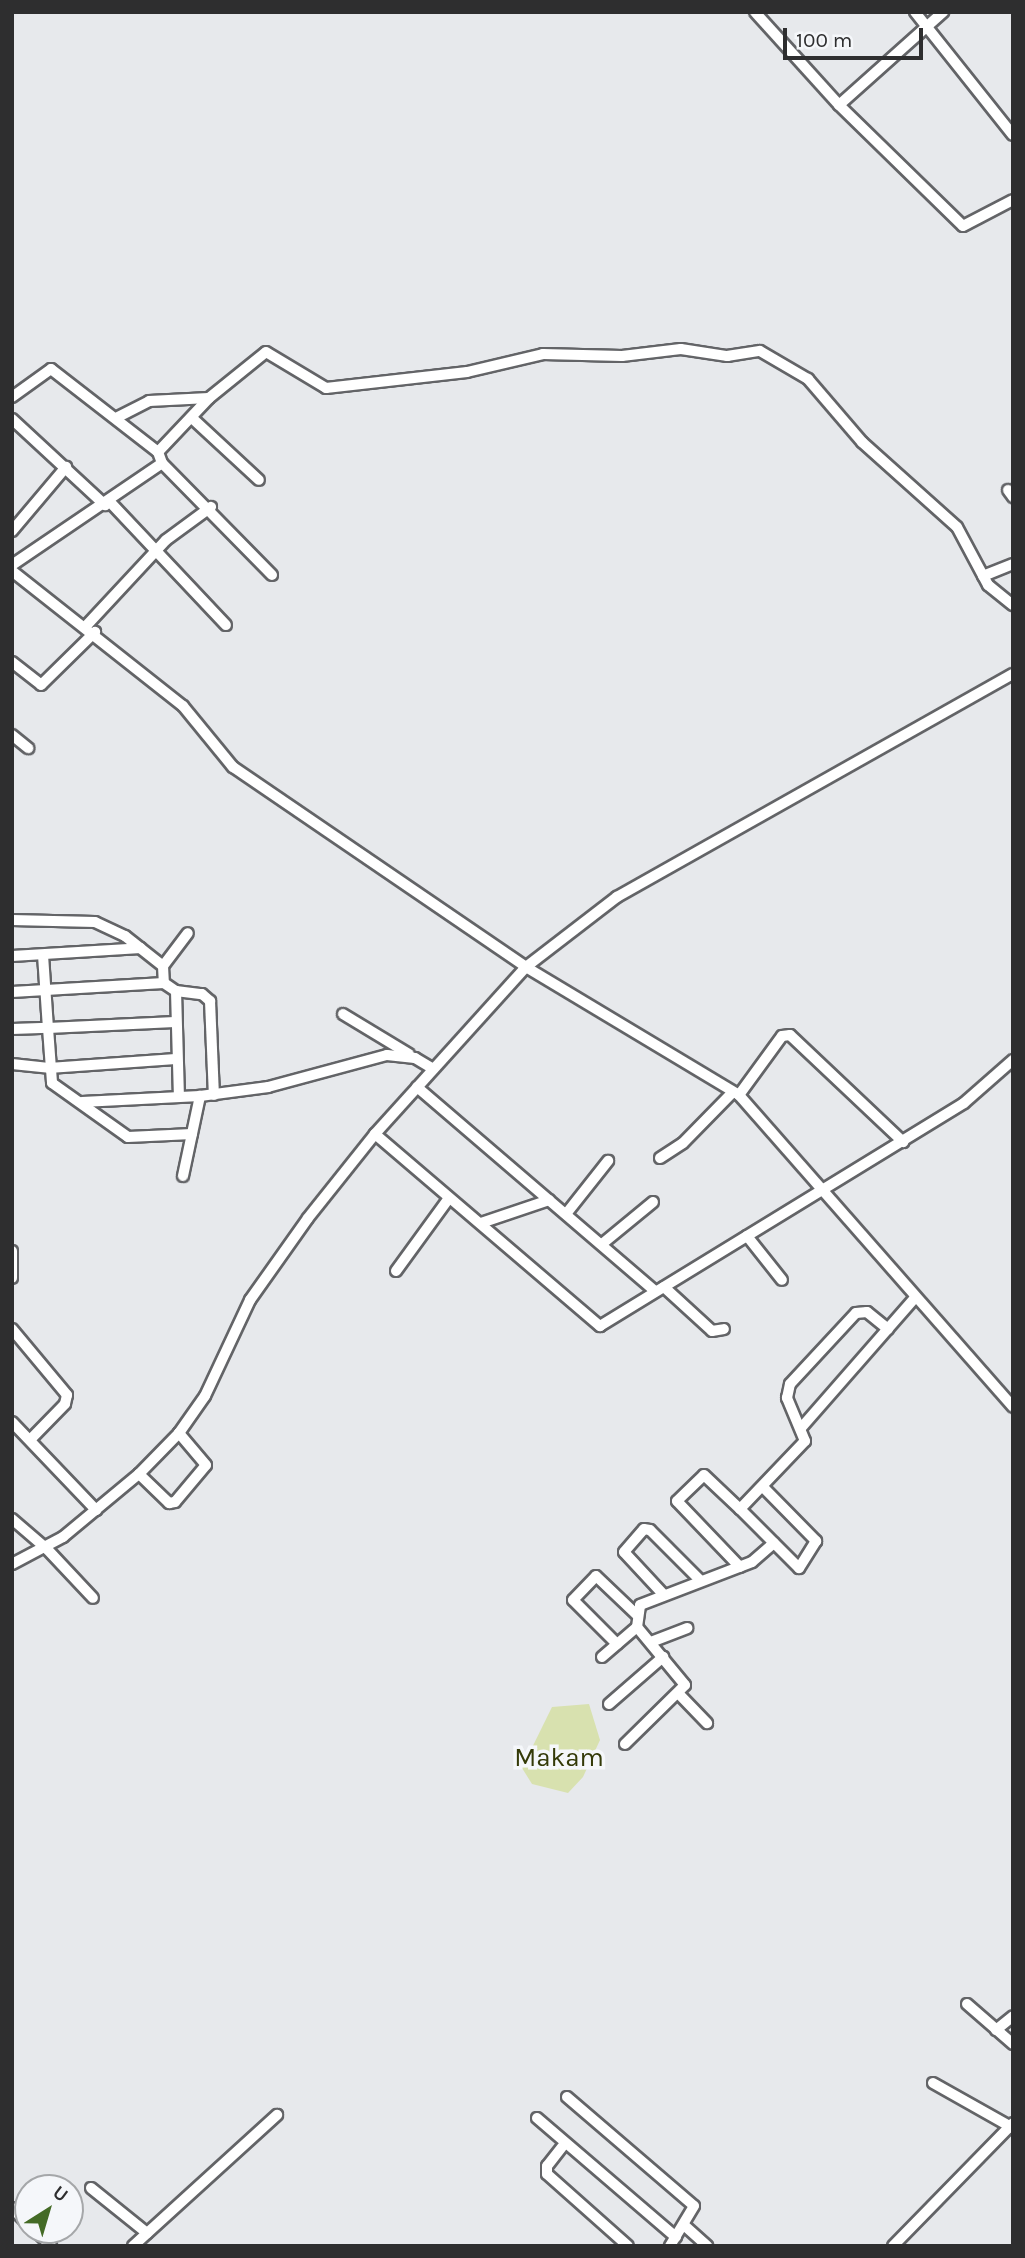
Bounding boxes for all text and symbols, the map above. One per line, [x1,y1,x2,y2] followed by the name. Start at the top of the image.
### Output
[787,14,927,58] scale bar
[796,28,853,52] text: 100 m
[514,1742,604,1774] park label: Makam
[14,2174,84,2244] north arrow
[49,2181,72,2207] text: U

